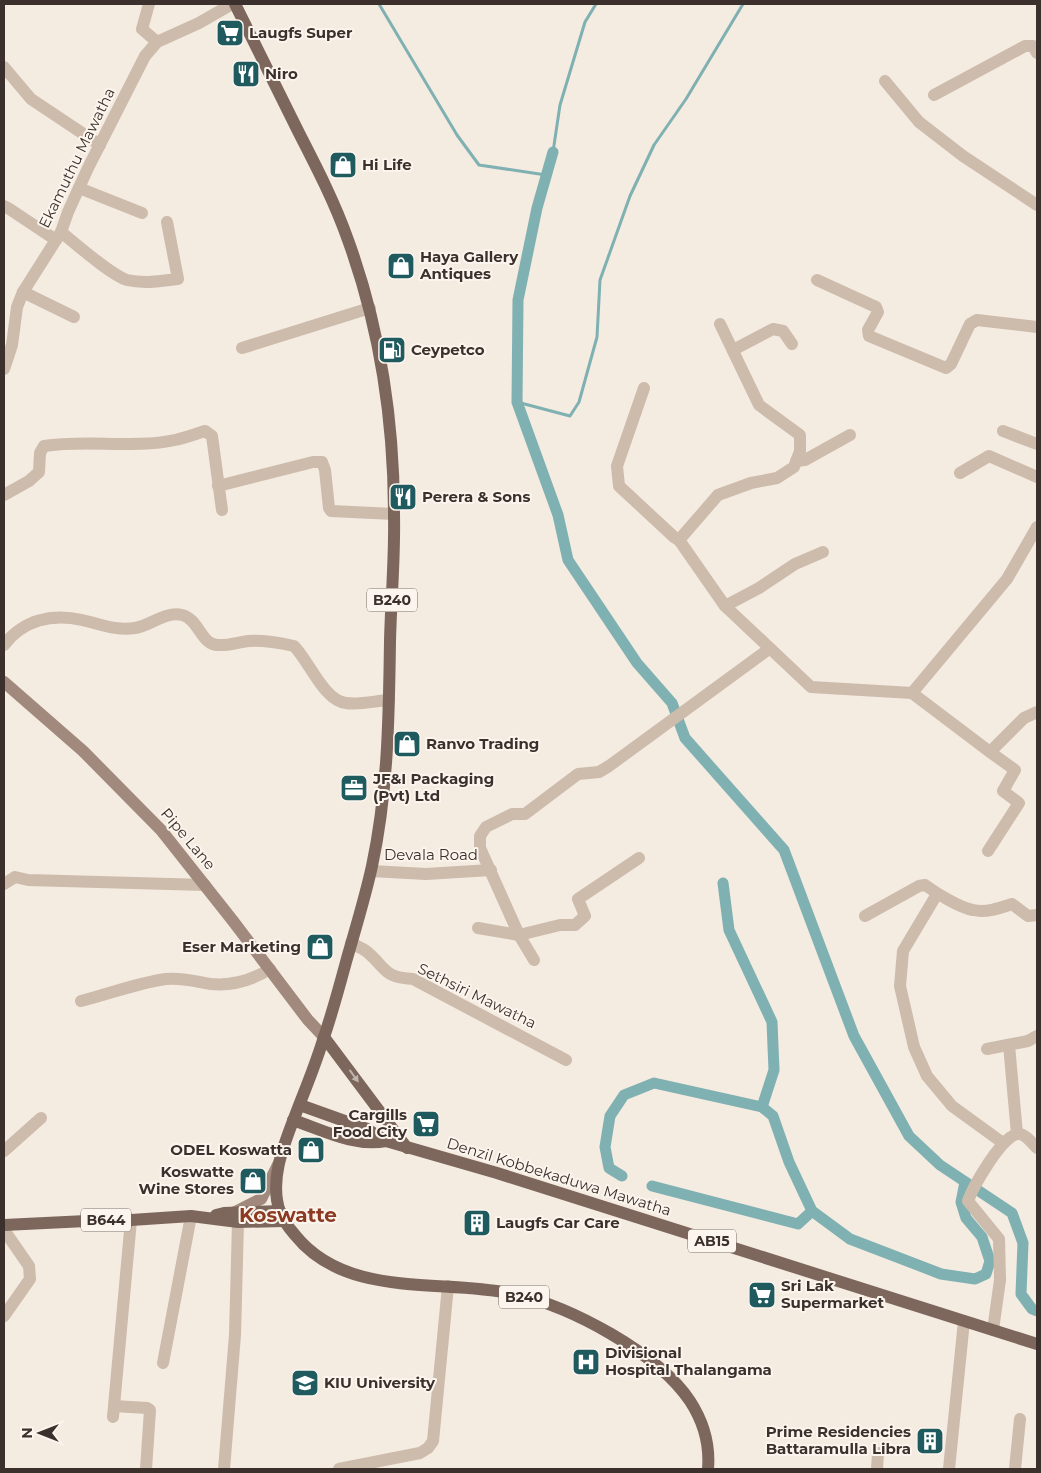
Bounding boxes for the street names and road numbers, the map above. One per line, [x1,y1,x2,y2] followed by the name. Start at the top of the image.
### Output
[34,85,119,231] street label: Ekamuthu Mawatha
[367,588,417,612] road number: B240
[157,804,220,873] street label: Pipe Lane
[384,845,478,864] street label: Devala Road
[415,959,540,1032] street label: Sethsiri Mawatha
[445,1133,674,1220] street label: Denzil Kobbekaduwa Mawatha
[81,1208,131,1232] road number: B644
[688,1230,736,1252] road number: AB15
[499,1285,549,1308] road number: B240

